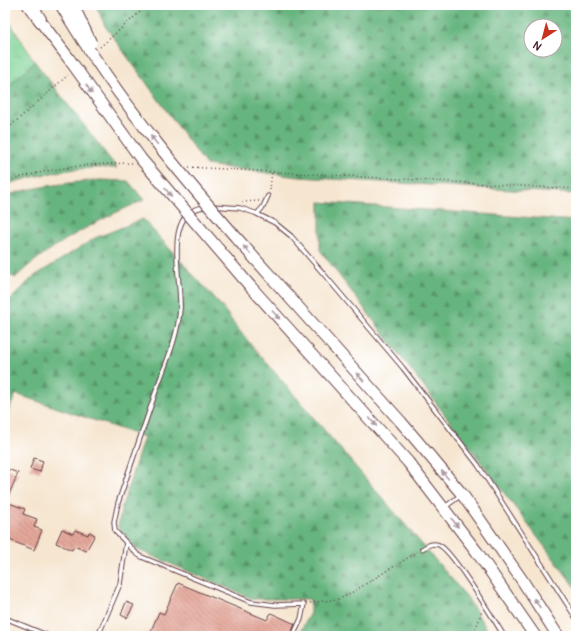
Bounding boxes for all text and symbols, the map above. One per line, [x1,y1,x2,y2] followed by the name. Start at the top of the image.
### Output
[523,18,563,58] north arrow
[530,38,544,53] text: N
[85,83,93,94] one-way arrow
[149,135,158,146] one-way arrow
[164,186,173,197] one-way arrow
[243,245,252,254] one-way arrow
[272,310,281,320] one-way arrow
[355,372,364,382] one-way arrow
[368,417,377,427] one-way arrow
[441,469,450,480] one-way arrow
[451,517,459,528] one-way arrow
[533,598,541,608] one-way arrow

